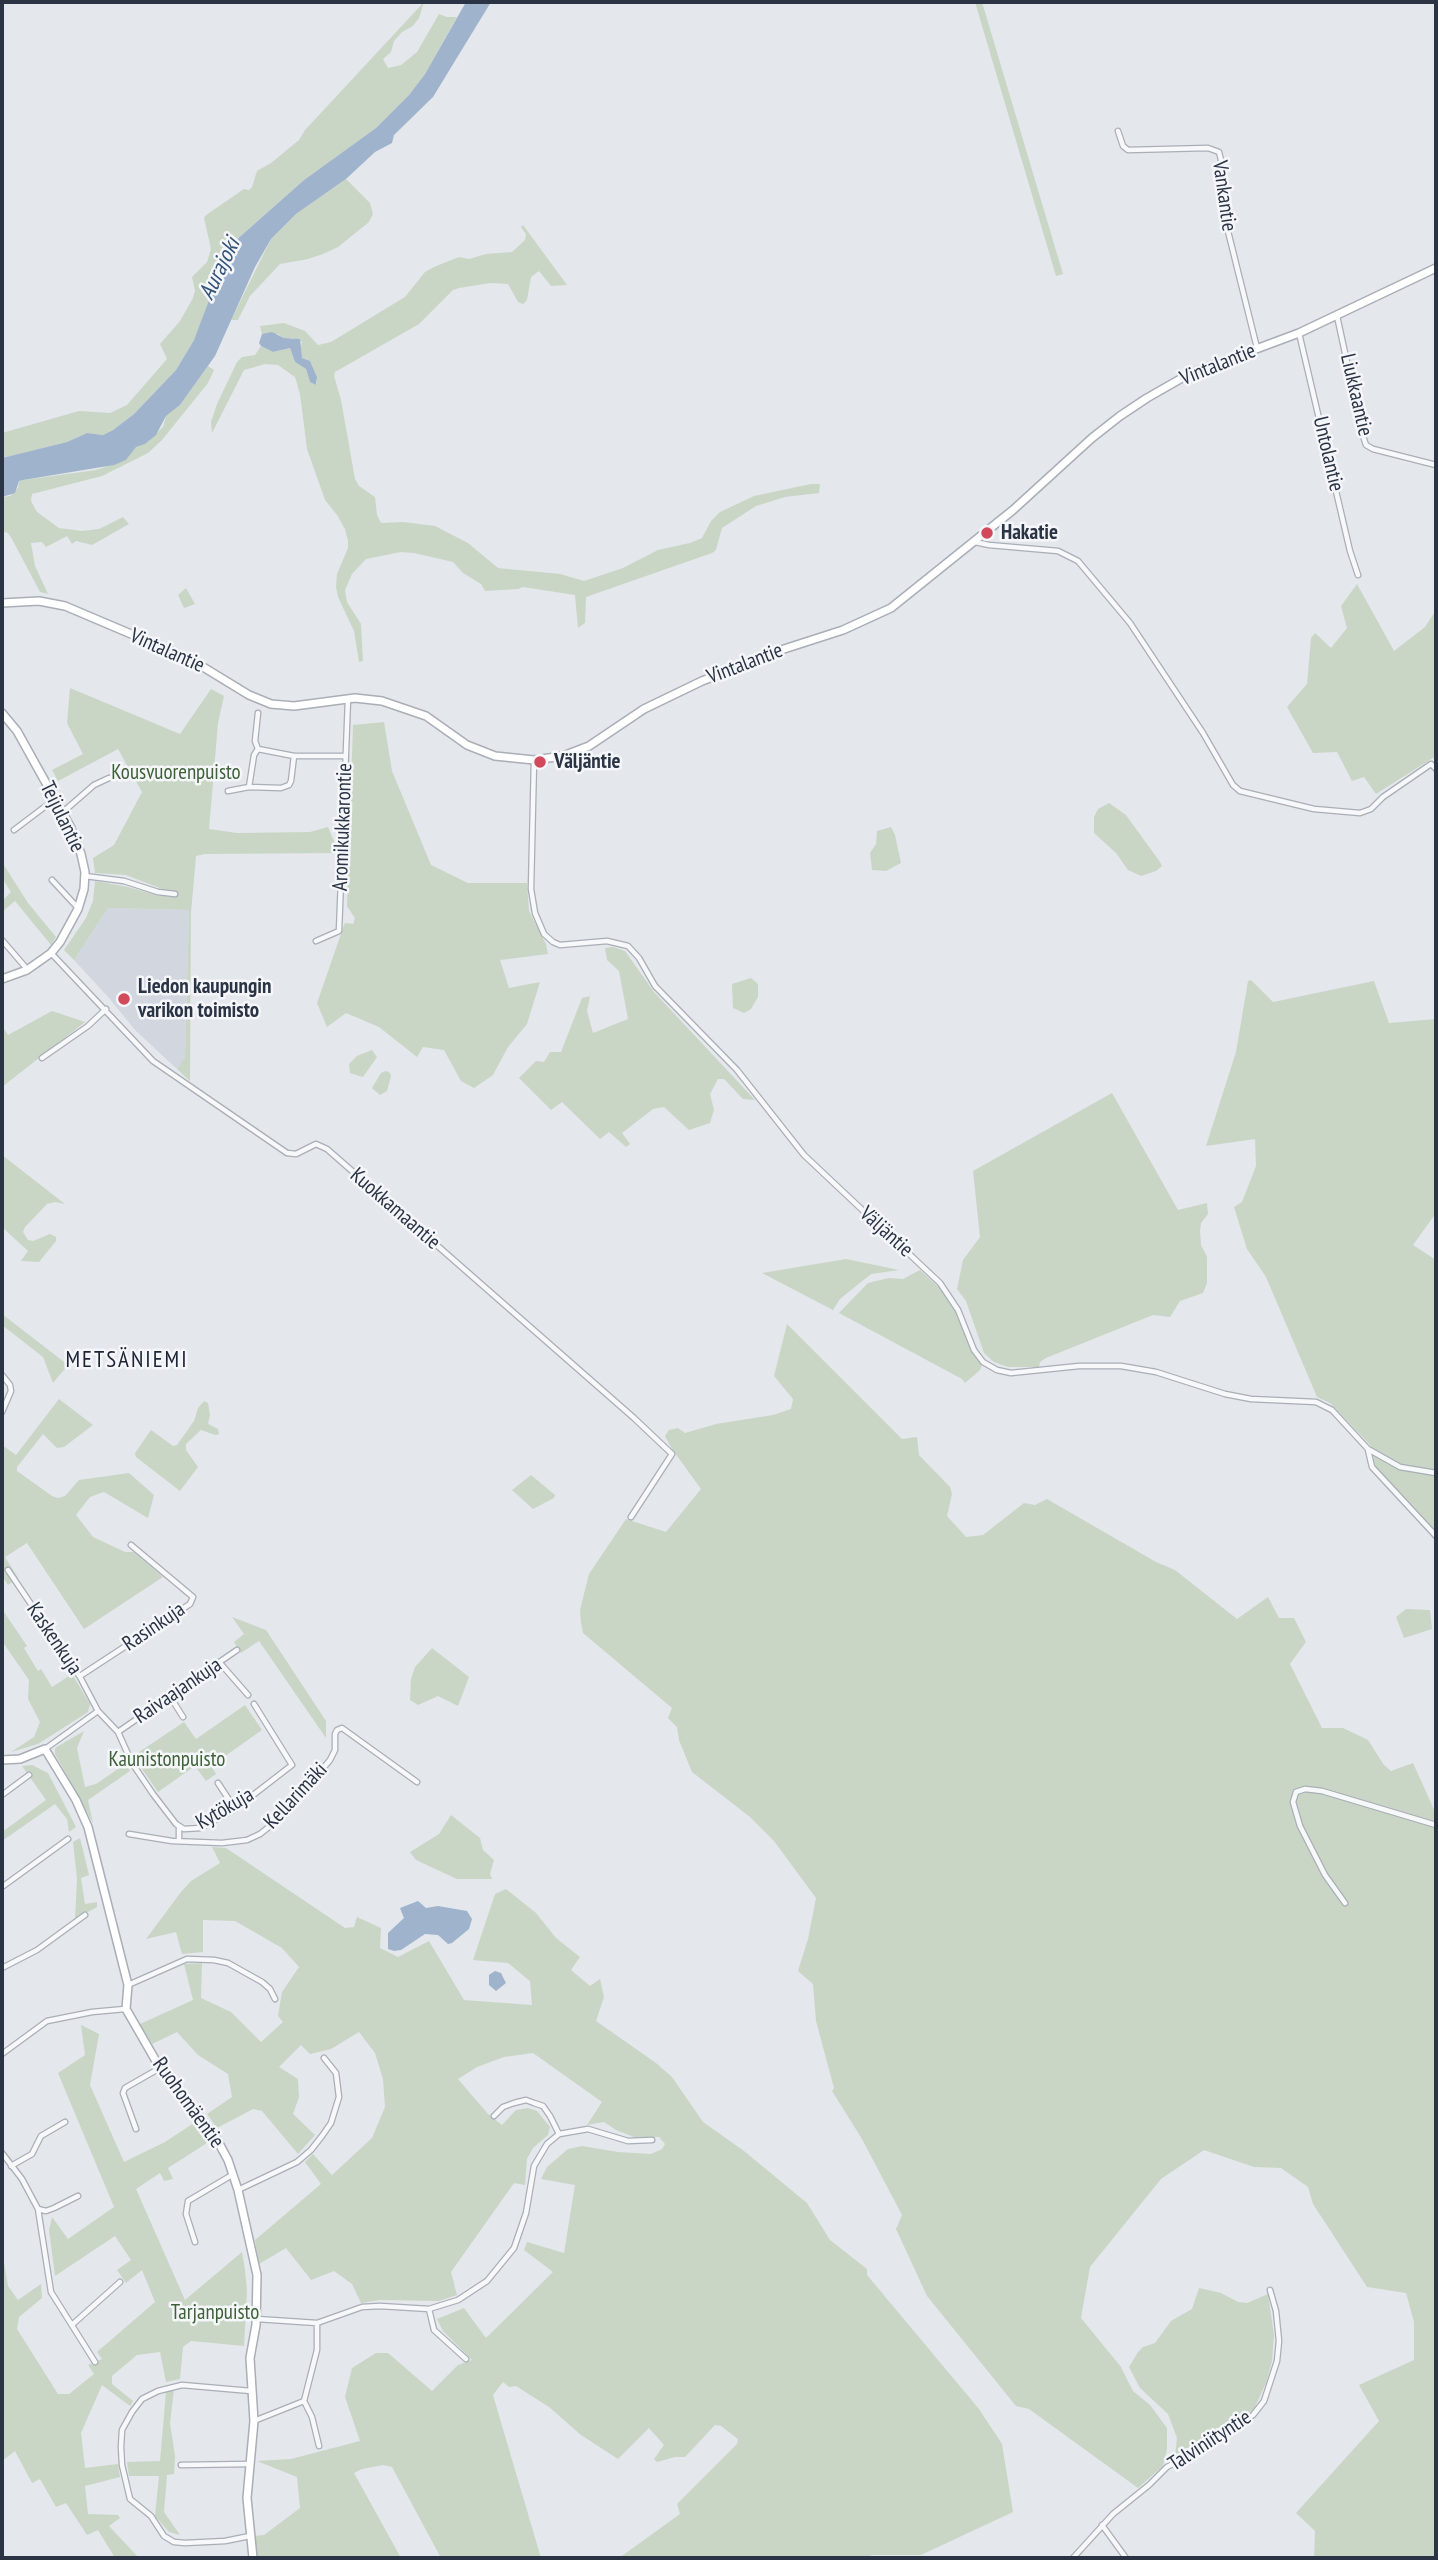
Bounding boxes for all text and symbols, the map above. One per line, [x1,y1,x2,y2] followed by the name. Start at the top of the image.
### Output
[1207,159,1241,233] street label: Vankantie
[193,234,247,304] water label: Aurajoki
[1177,338,1259,392] street label: Vintalantie
[1334,351,1378,439] street label: Liukkaantie
[1307,414,1349,494] street label: Untolantie
[1001,520,1058,546] place label: Hakatie
[979,525,995,541] marker: Hakatie
[126,623,208,679] street label: Vintalantie
[704,638,786,690] street label: Vintalantie
[554,749,621,775] place label: Väljäntie
[532,754,548,770] marker: Väljäntie
[111,760,241,786] park label: Kousvuorenpuisto
[328,763,358,891] street label: Aromikukkarontie
[34,778,90,856] street label: Teijulantie
[138,974,271,1024] place label: Liedon kaupungin varikon toimisto
[116,991,132,1007] marker: Liedon kaupungin varikon toimisto
[345,1163,445,1255] street label: Kuokkamaantie
[854,1201,918,1263] street label: Väljäntie
[67,1346,187,1374] district label: METSÄNIEMI
[118,1597,190,1657] street label: Rasinkuja
[21,1598,87,1680] street label: Kaskenkuja
[129,1653,227,1729] street label: Raivaajankuja
[109,1747,225,1773] park label: Kaunistonpuisto
[259,1758,333,1834] street label: Kellarimäki
[192,1783,258,1835] street label: Kytökuja
[147,2053,229,2153] street label: Ruohomäentie
[171,2300,259,2326] park label: Tarjanpuisto
[1164,2405,1256,2477] street label: Talviniityntie

